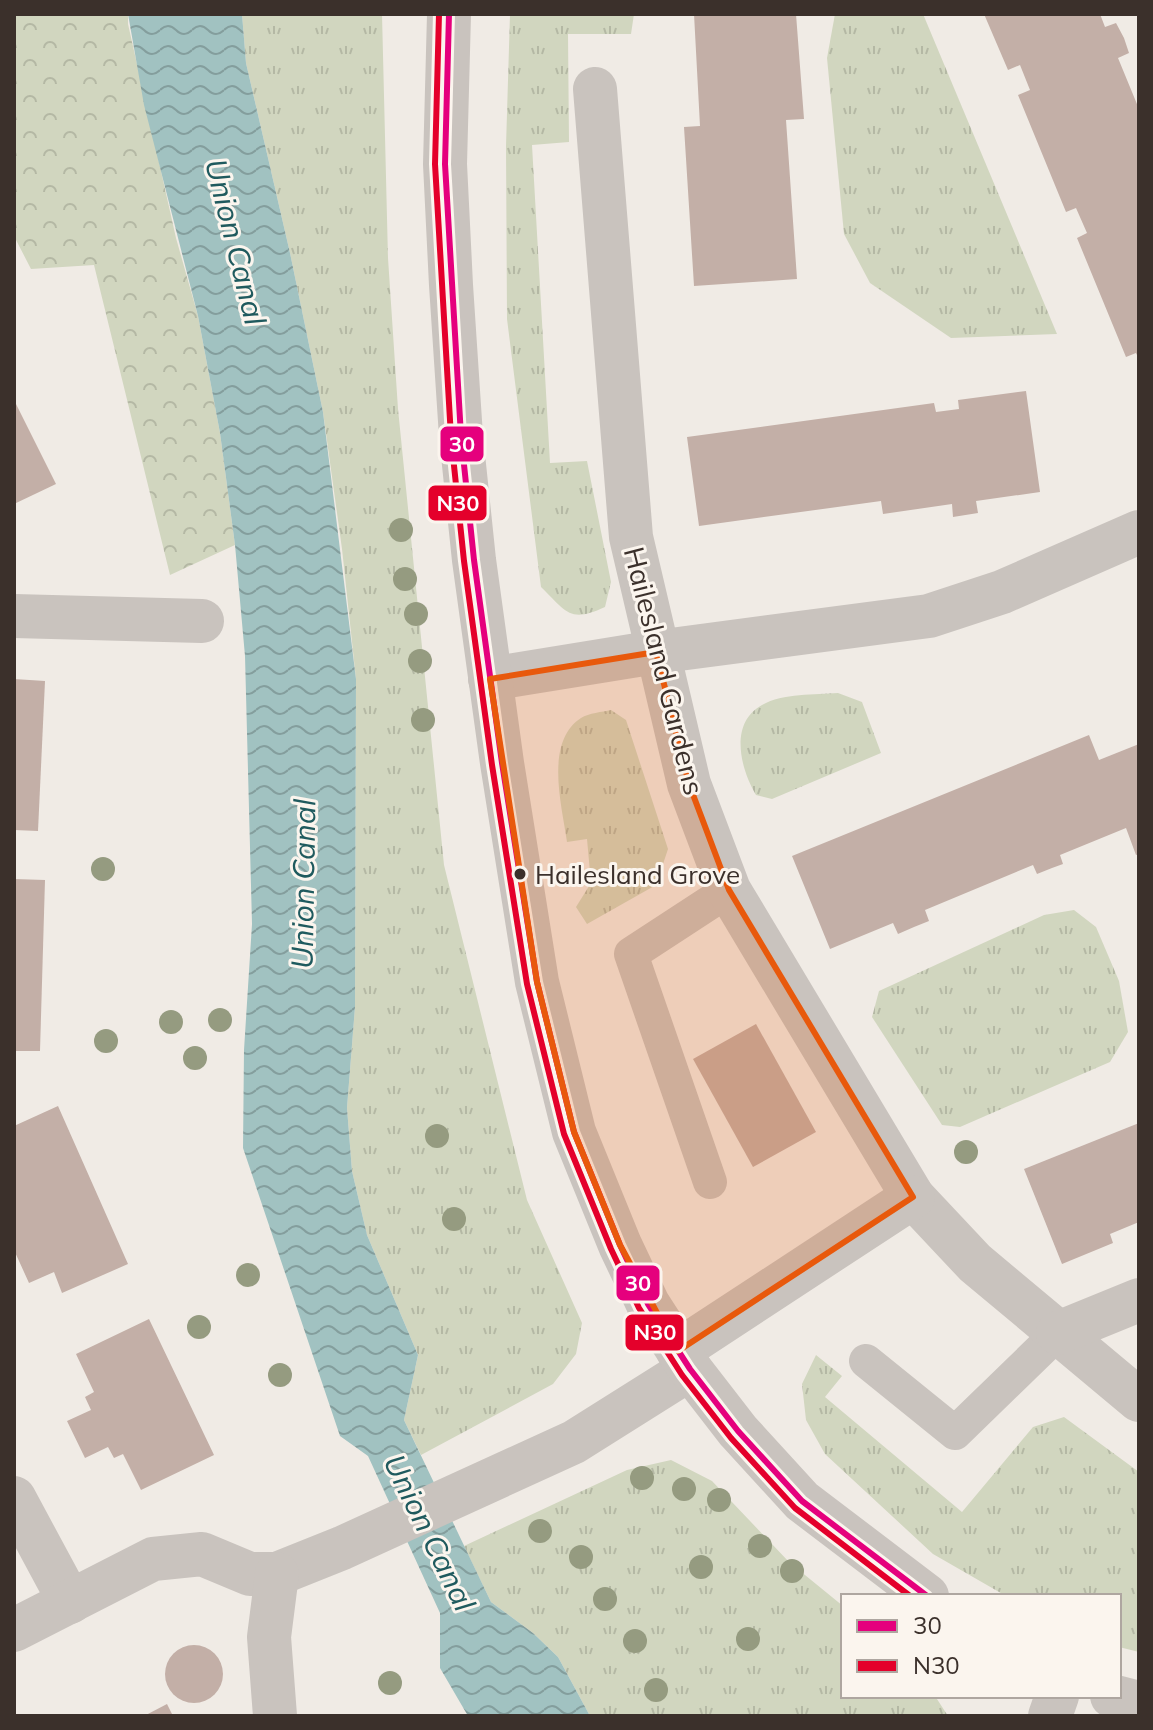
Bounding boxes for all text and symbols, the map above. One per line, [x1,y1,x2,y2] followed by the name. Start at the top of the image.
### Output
[197,155,275,330] water label: Union Canal
[439,425,485,463] line badge: 30
[449,430,475,458] text: 30
[427,484,488,522] line badge: N30
[436,489,480,517] text: N30
[617,543,712,798] street label: Hailesland Gardens
[283,798,323,969] water label: Union Canal
[535,858,740,891] place label: Hailesland Grove
[512,866,528,882] marker: Hailesland Grove
[615,1264,661,1302] line badge: 30
[625,1269,651,1297] text: 30
[624,1313,685,1352] line badge: N30
[633,1318,677,1346] text: N30
[376,1448,485,1618] water label: Union Canal
[841,1594,1121,1698] legend
[913,1610,942,1640] text: 30
[913,1650,960,1680] text: N30

